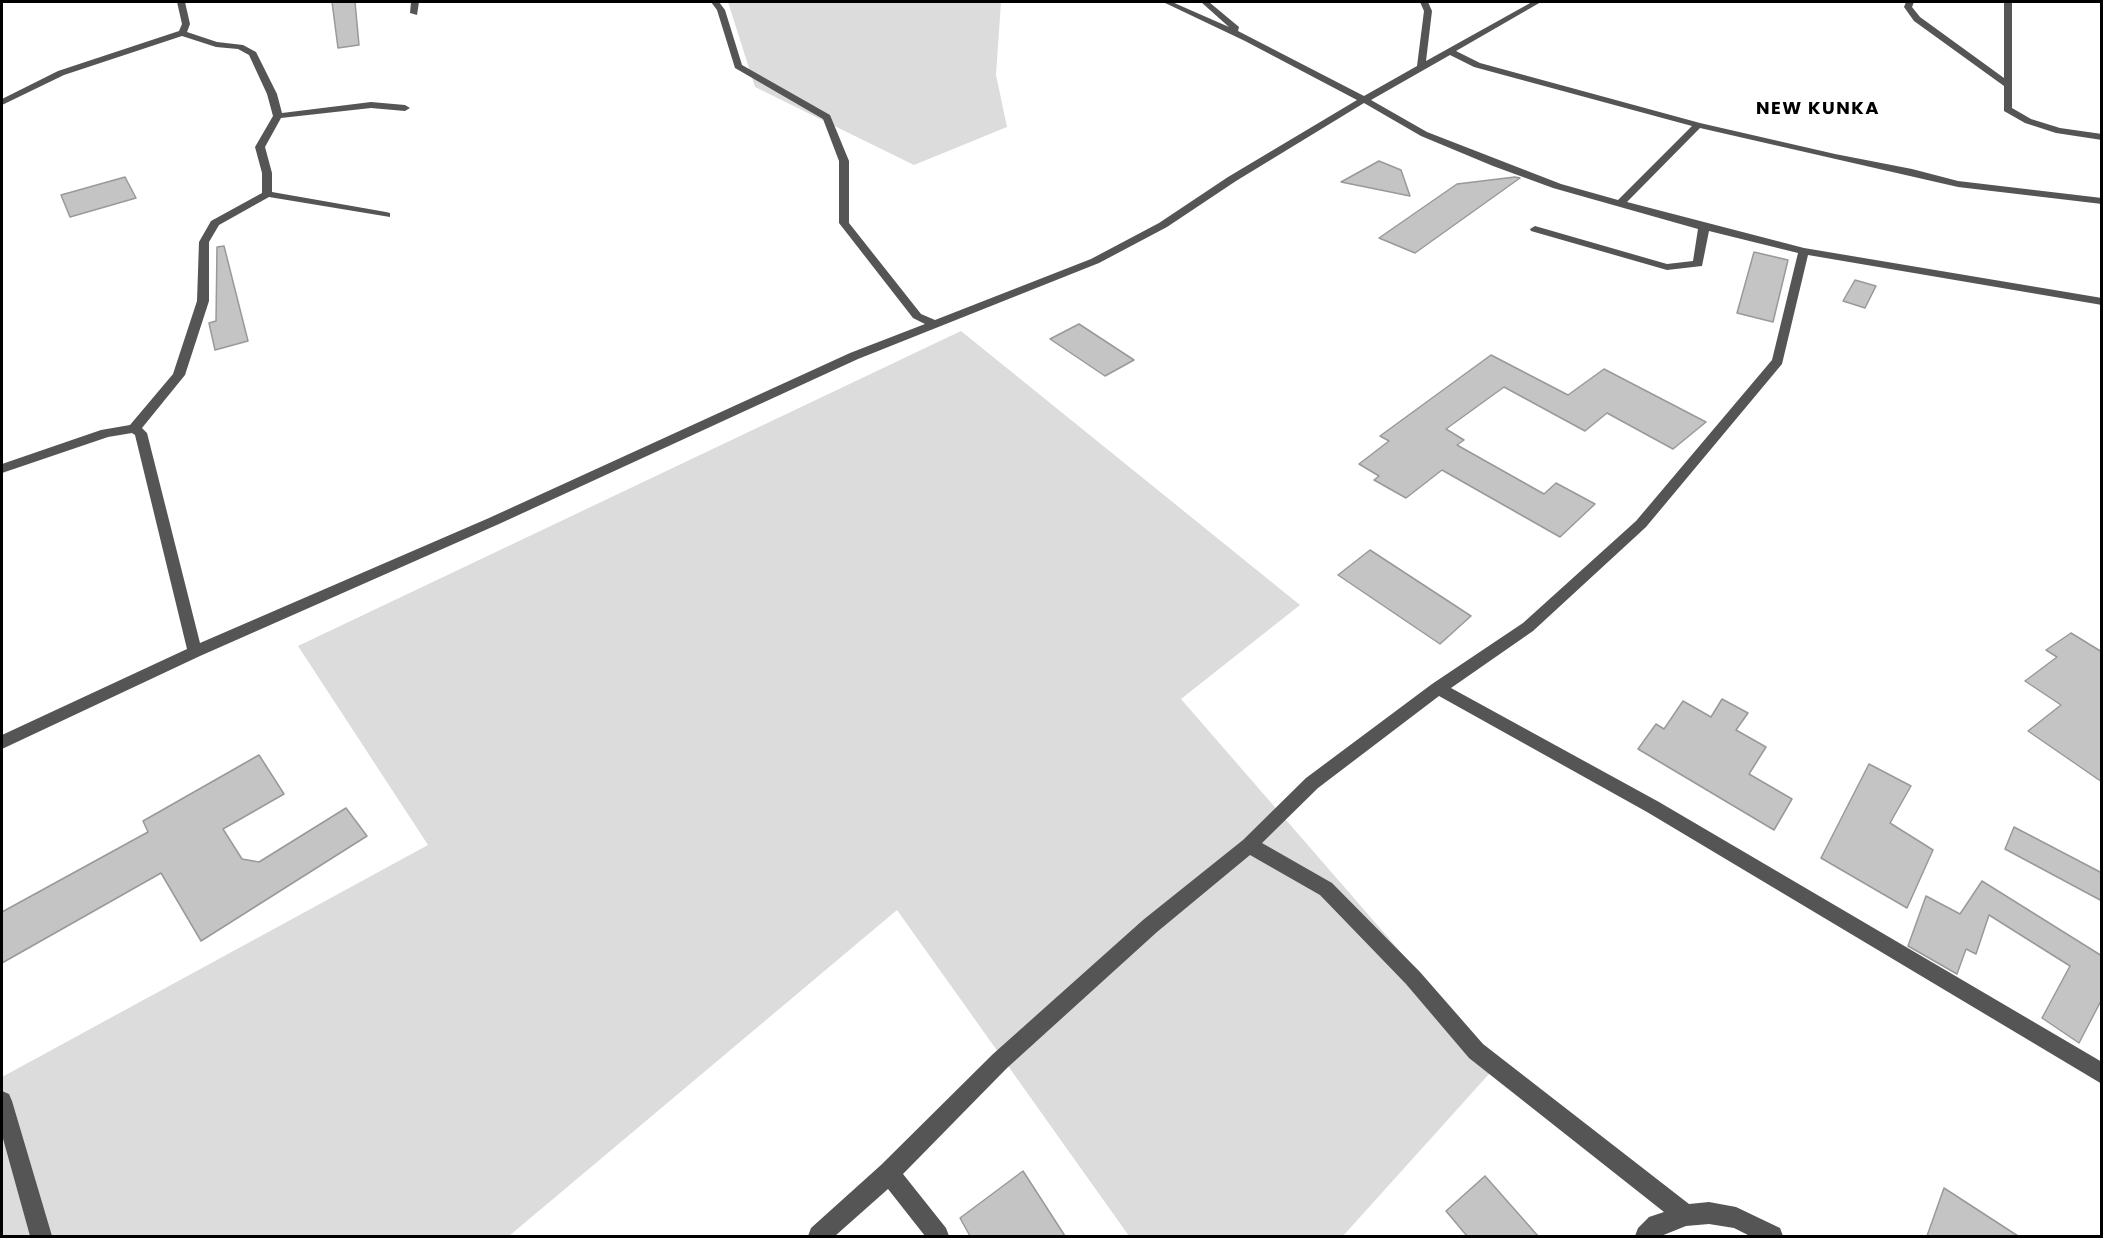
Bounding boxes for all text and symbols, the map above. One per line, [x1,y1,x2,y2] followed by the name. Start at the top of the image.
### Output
[1756,98,1880,120] district label: NEW KUNKA

